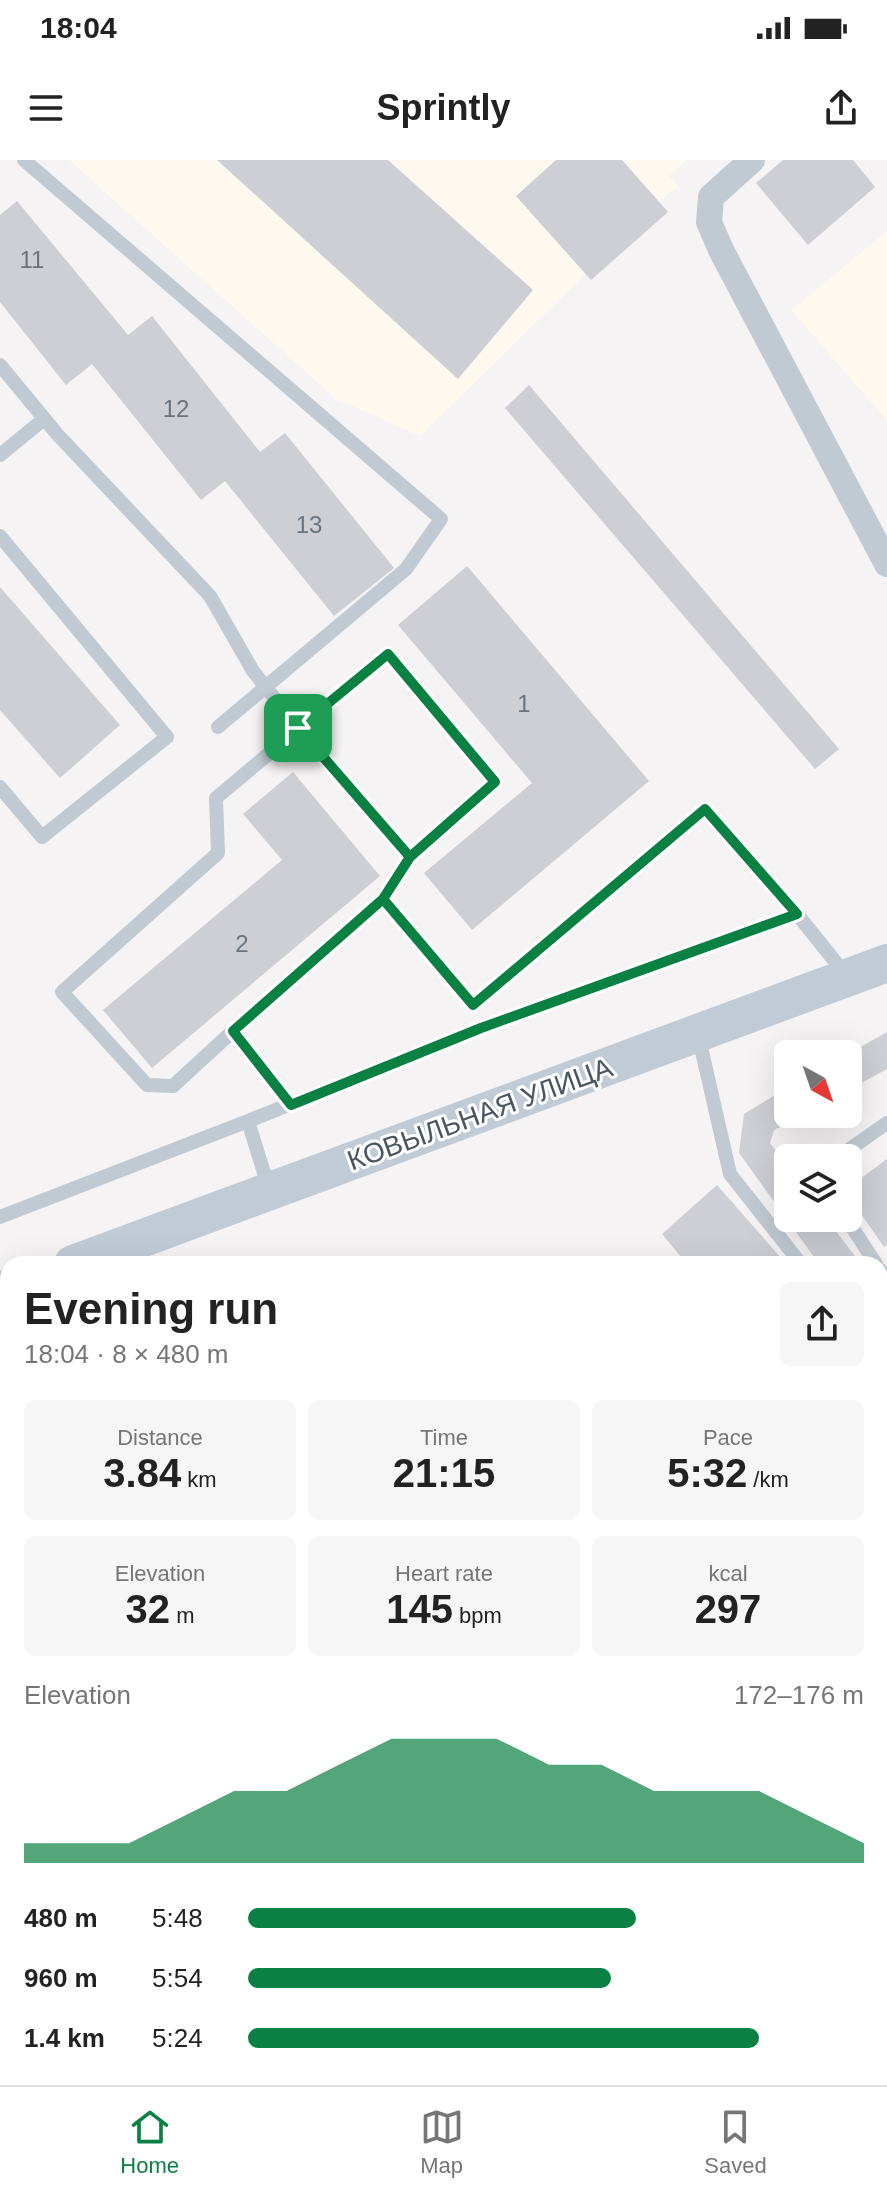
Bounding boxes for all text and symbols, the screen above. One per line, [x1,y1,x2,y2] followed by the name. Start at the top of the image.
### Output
[40,11,117,44] text: 18:04
[24,86,68,130] icon: menu
[819,86,863,130] icon: share
[376,87,511,128] text: Sprintly
[20,246,44,273] house number: 11
[163,395,189,422] house number: 12
[296,511,322,538] house number: 13
[517,690,531,717] house number: 1
[264,694,332,762] pin
[276,706,320,750] icon: arrive
[235,930,249,957] house number: 2
[774,1040,862,1128] north arrow
[774,1040,862,1232] map controls
[343,1052,617,1176] street label: КОВЫЛЬНАЯ УЛИЦА
[774,1144,862,1232] button: layers
[780,1282,864,1366] button: share
[24,1284,278,1333] text: Evening run
[24,1339,229,1369] text: 18:04 · 8 × 480 m
[117,1425,203,1450] text: Distance
[420,1425,468,1450] text: Time
[703,1425,753,1450] text: Pace
[103,1451,181,1495] text: 3.84
[393,1451,495,1495] text: 21:15
[667,1451,747,1495] text: 5:32
[181,1467,217,1492] text: km
[747,1467,789,1492] text: /km
[115,1561,205,1586] text: Elevation
[395,1561,493,1586] text: Heart rate
[708,1561,748,1586] text: kcal
[126,1587,170,1631] text: 32
[386,1587,453,1631] text: 145
[695,1587,761,1631] text: 297
[170,1603,194,1628] text: m
[453,1603,502,1628] text: bpm
[24,1680,131,1710] text: Elevation
[734,1680,864,1710] text: 172–176 m
[24,1903,98,1933] text: 480 m
[152,1903,203,1933] text: 5:48
[24,1963,98,1993] text: 960 m
[152,1963,203,1993] text: 5:54
[24,2023,105,2053] text: 1.4 km
[152,2023,203,2053] text: 5:24
[120,2105,179,2179] tab: Home
[420,2105,464,2179] tab: Map
[704,2105,767,2179] tab: Saved

